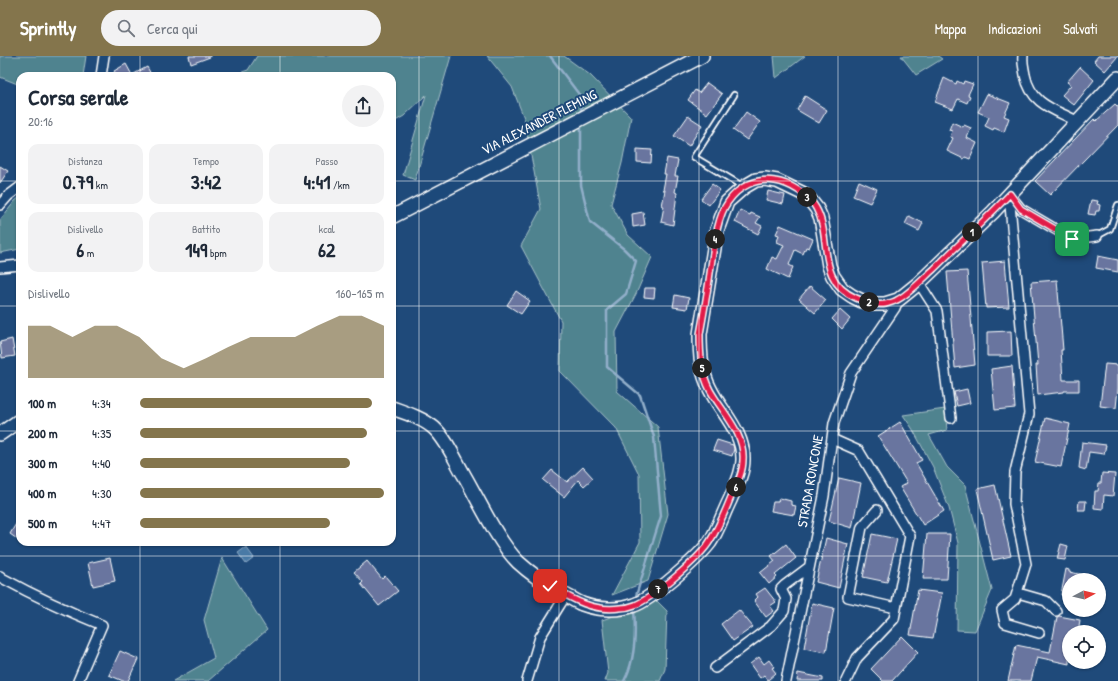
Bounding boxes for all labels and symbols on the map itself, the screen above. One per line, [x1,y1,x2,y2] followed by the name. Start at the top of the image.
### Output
[478,84,600,159] street label: VIA ALEXANDER FLEMING
[797,187,817,207] pin: 3
[962,222,982,242] pin: 1
[1055,222,1089,256] pin
[705,229,725,249] pin: 4
[859,292,879,312] pin: 2
[692,358,712,378] pin: 5
[792,433,827,529] street label: STRADA RONCONE
[726,477,746,497] pin: 6
[533,569,567,603] pin
[1062,573,1106,617] north arrow
[648,579,668,599] pin: 7

